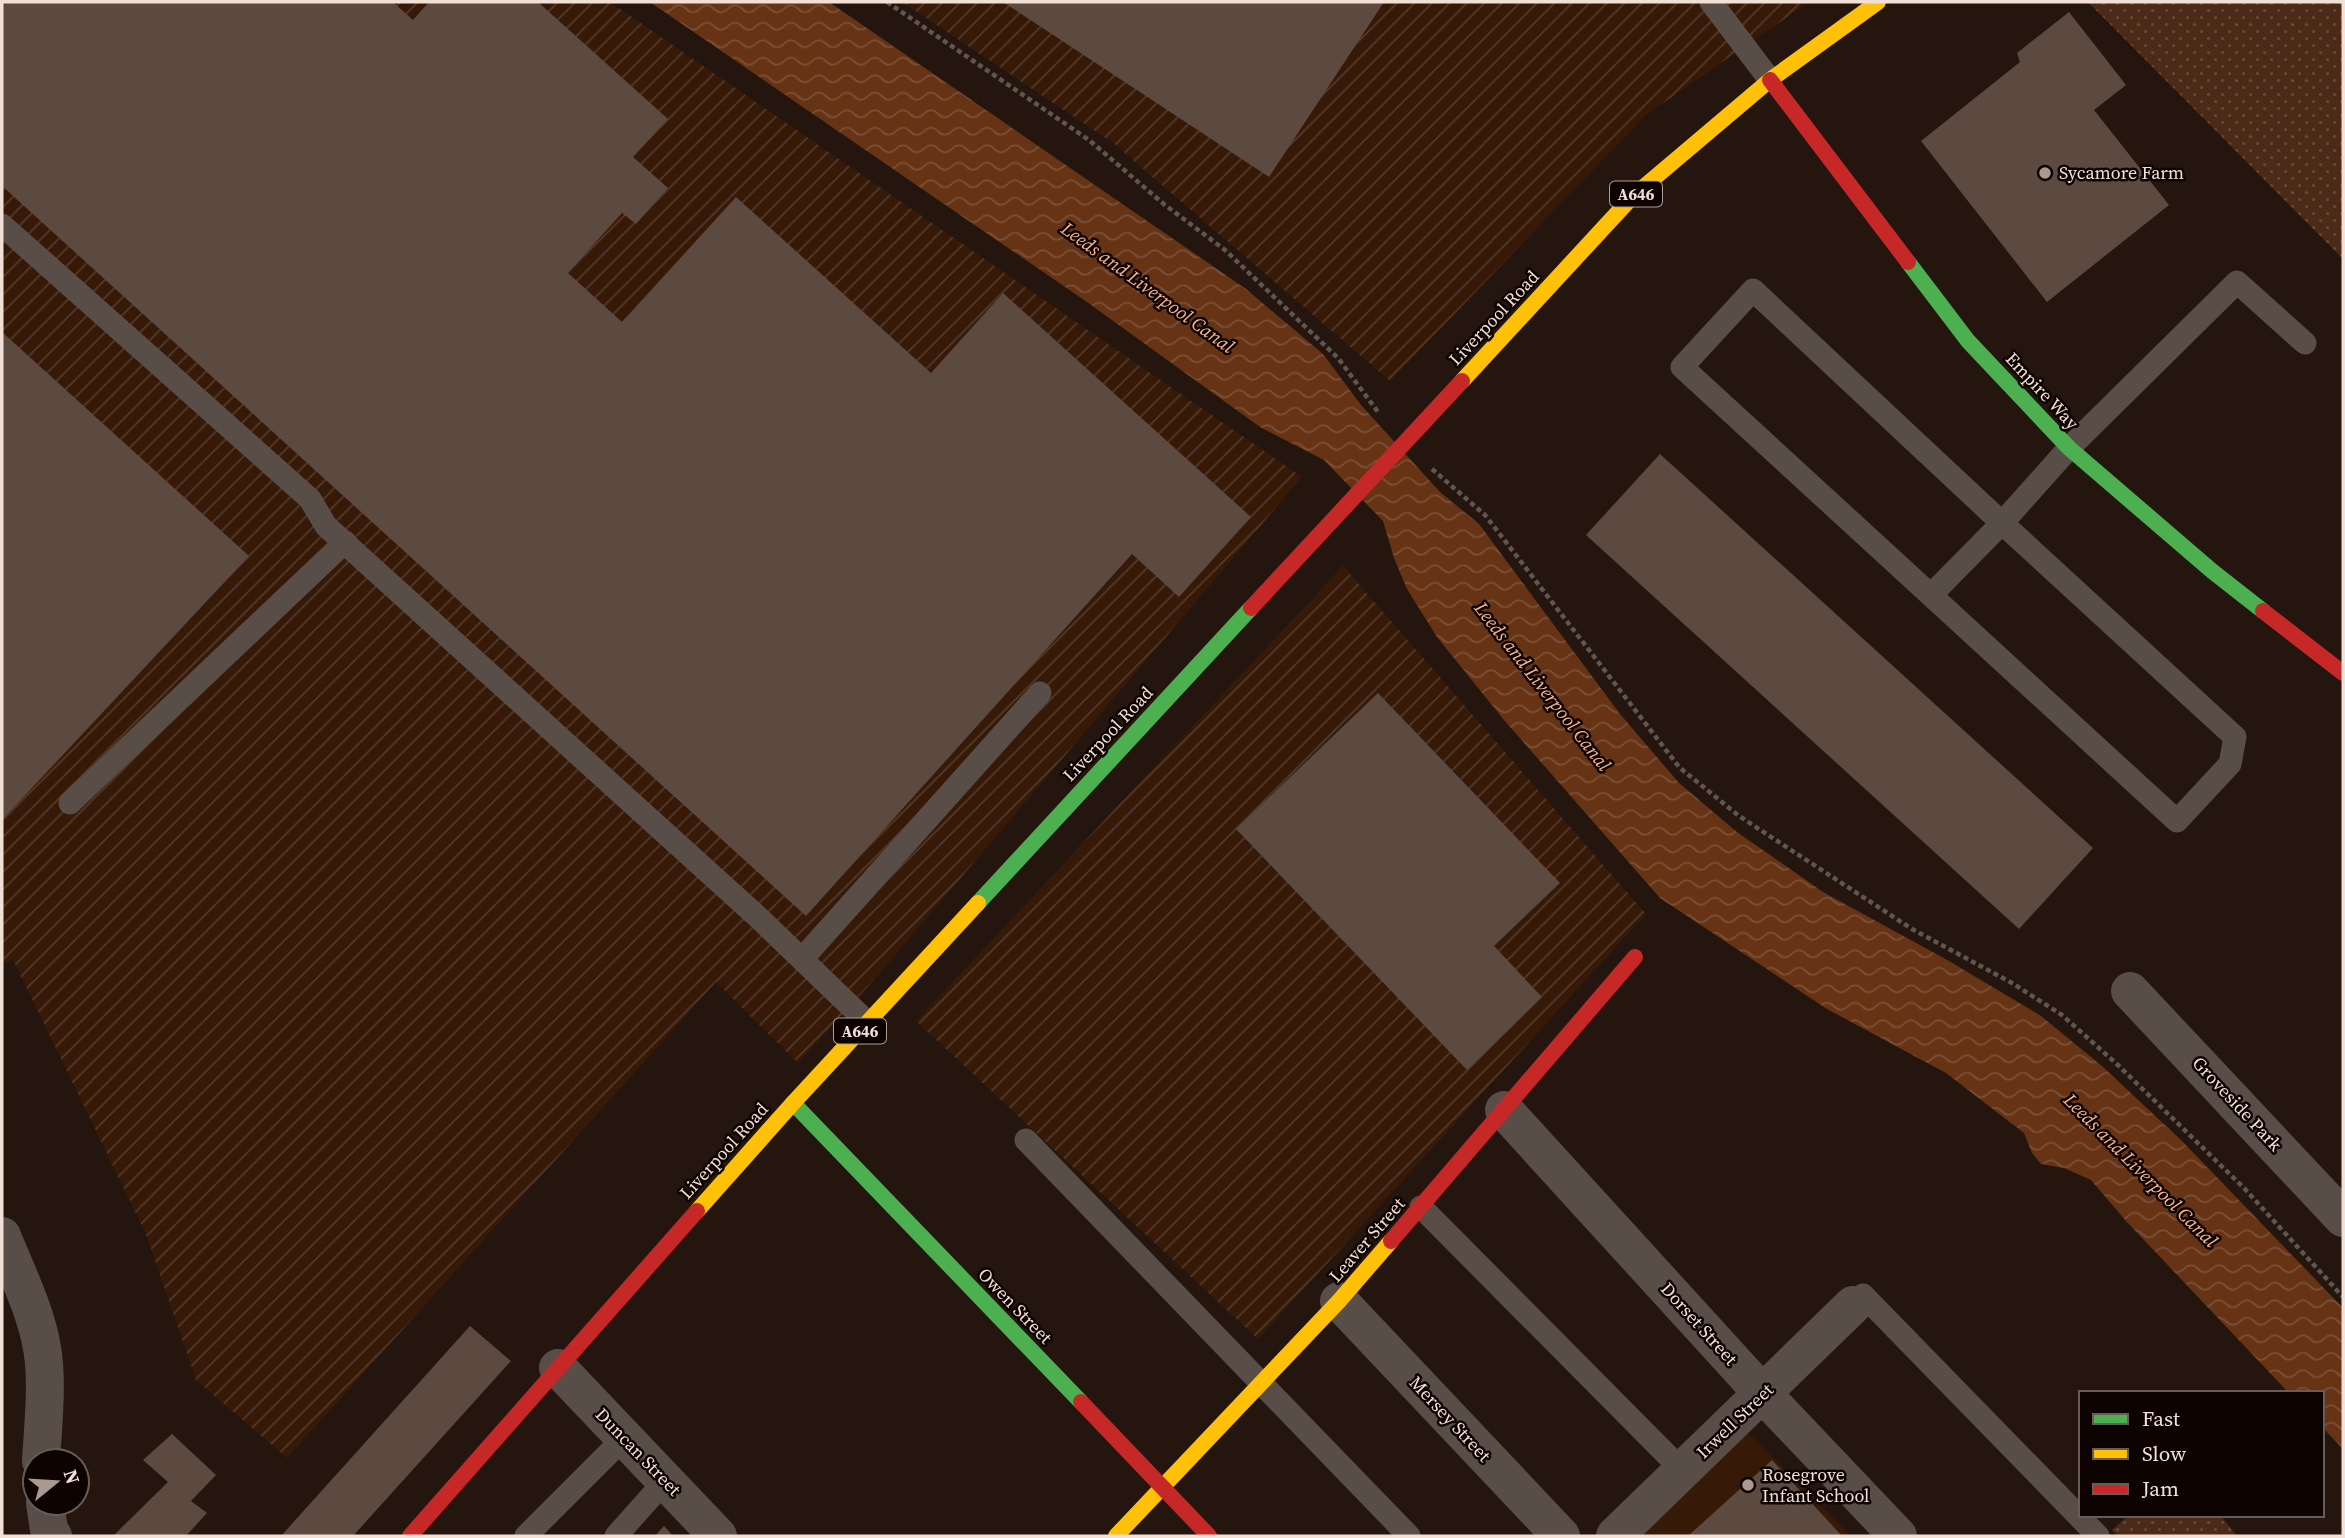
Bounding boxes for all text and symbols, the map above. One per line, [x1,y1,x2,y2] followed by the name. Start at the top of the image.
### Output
[2059,160,2184,185] place label: Sycamore Farm
[2037,165,2053,181] marker: Sycamore Farm
[1610,182,1662,206] road number: A646
[1055,215,1240,359] water label: Leeds and Liverpool Canal
[1443,265,1544,371] street label: Liverpool Road
[2000,347,2085,435] street label: Empire Way
[1468,595,1618,777] water label: Leeds and Liverpool Canal
[1057,681,1158,787] street label: Liverpool Road
[834,1018,886,1044] road number: A646
[2187,1051,2288,1157] street label: Groveside Park
[2058,1087,2224,1253] water label: Leeds and Liverpool Canal
[674,1097,774,1204] street label: Liverpool Road
[1323,1192,1411,1287] street label: Leaver Street
[973,1262,1058,1349] street label: Owen Street
[1655,1277,1743,1371] street label: Dorset Street
[1404,1370,1497,1467] street label: Mersey Street
[1691,1377,1779,1464] street label: Irwell Street
[2079,1391,2324,1517] legend
[590,1402,687,1501] street label: Duncan Street
[2142,1404,2180,1433] text: Fast
[2142,1439,2186,1468] text: Slow
[21,1447,91,1517] north arrow
[1762,1462,1869,1508] place label: Rosegrove Infant School
[58,1466,87,1487] text: N
[2141,1474,2179,1503] text: Jam
[1740,1477,1756,1493] marker: Rosegrove Infant School

